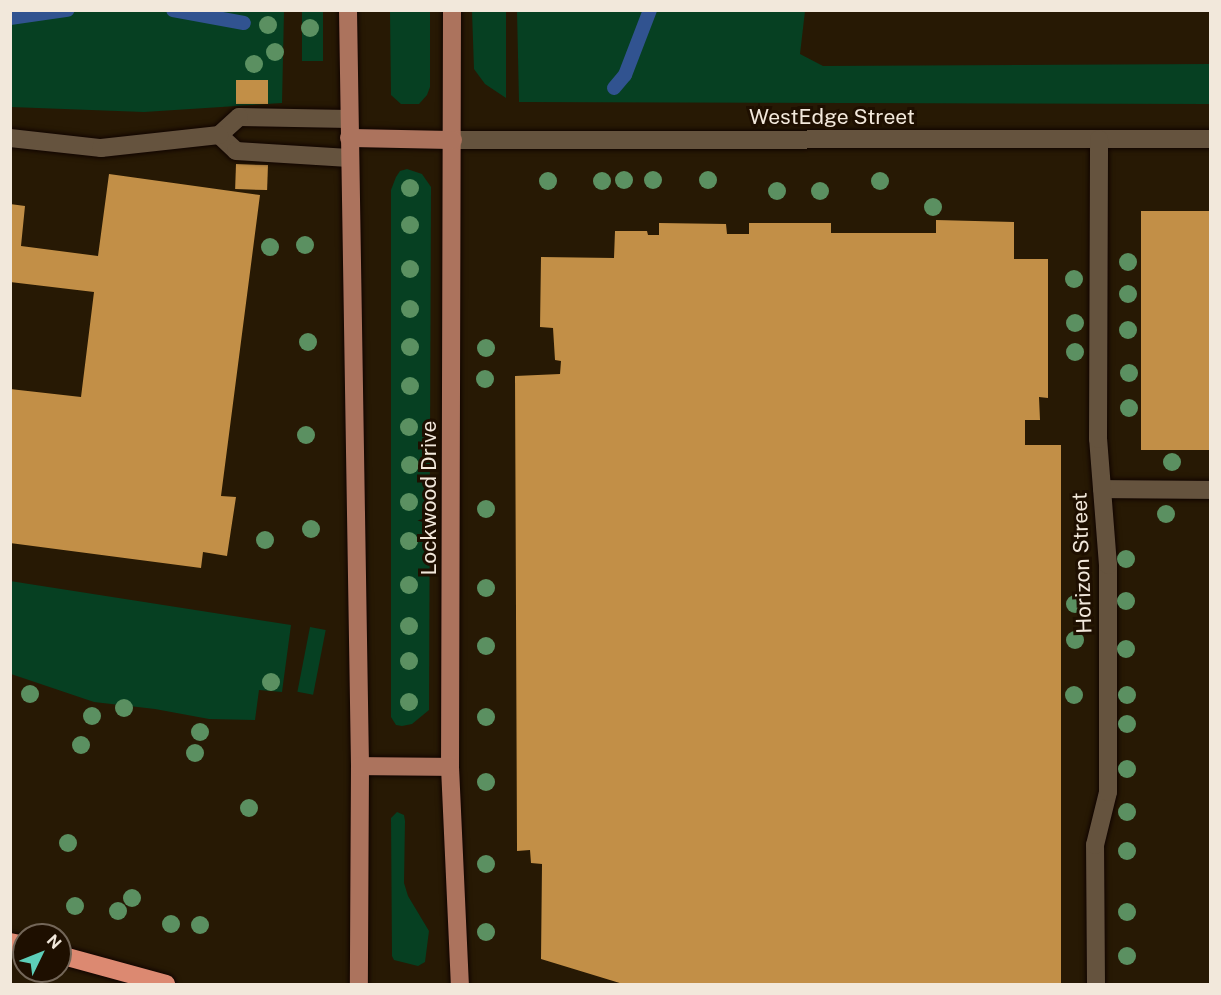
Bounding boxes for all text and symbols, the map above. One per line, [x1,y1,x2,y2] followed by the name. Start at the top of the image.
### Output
[749,104,915,130] street label: WestEdge Street
[416,421,442,575] street label: Lockwood Drive
[1067,492,1097,634] street label: Horizon Street
[12,923,72,983] north arrow
[43,931,65,953] text: N

